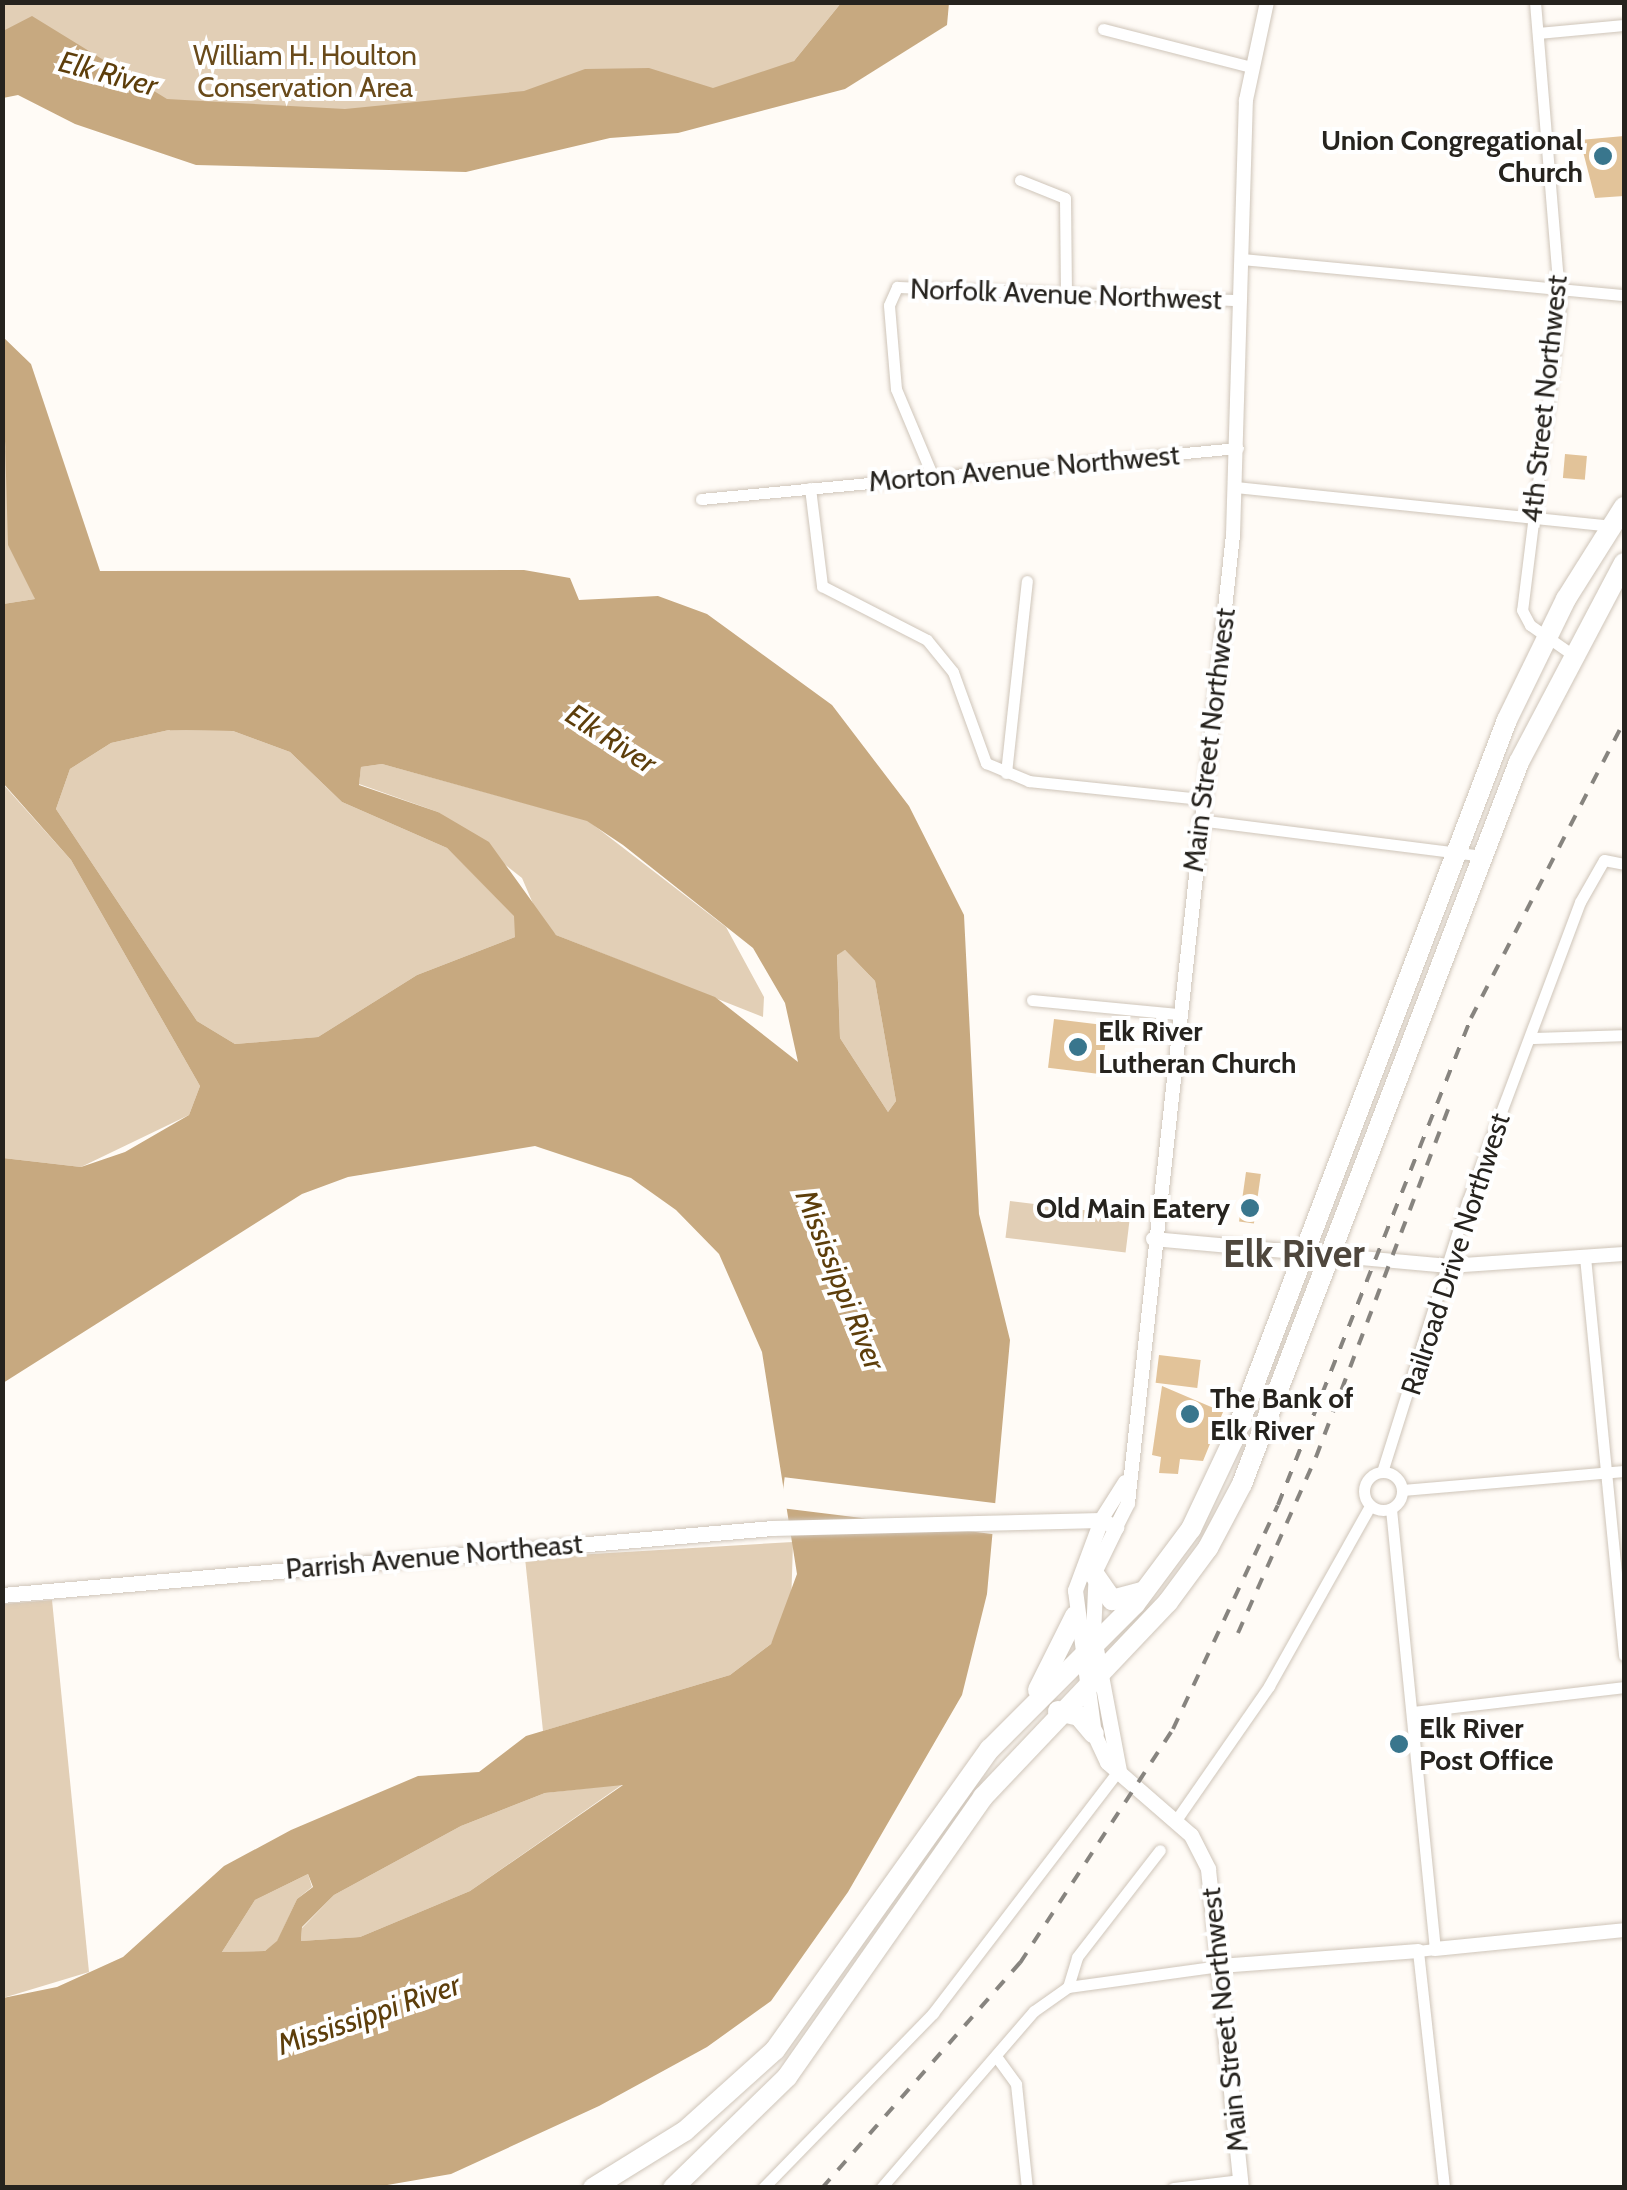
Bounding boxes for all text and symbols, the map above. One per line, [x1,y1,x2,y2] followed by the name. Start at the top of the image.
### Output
[193,38,417,104] park label: William H. Houlton Conservation Area
[55,44,161,104] water label: Elk River
[1321,123,1583,189] place label: Union Congregational Church
[1592,145,1614,167] marker: Union Congregational Church
[910,272,1222,316] street label: Norfolk Avenue Northwest
[1514,274,1574,524] street label: 4th Street Northwest
[867,438,1181,498] street label: Morton Avenue Northwest
[1176,606,1242,874] street label: Main Street Northwest
[559,697,663,781] water label: Elk River
[1098,1014,1296,1080] place label: Elk River Lutheran Church
[1067,1036,1089,1058] marker: Elk River Lutheran Church
[1394,1109,1516,1399] street label: Railroad Drive Northwest
[788,1185,892,1375] water label: Mississippi River
[1036,1191,1230,1225] place label: Old Main Eatery
[1239,1197,1261,1219] marker: Old Main Eatery
[1223,1231,1365,1277] district label: Elk River
[1210,1381,1354,1447] place label: The Bank of Elk River
[1179,1403,1201,1425] marker: The Bank of Elk River
[284,1526,584,1586] street label: Parrish Avenue Northeast
[1419,1711,1553,1777] place label: Elk River Post Office
[1388,1733,1410,1755] marker: Elk River Post Office
[1193,1886,1255,2154] street label: Main Street Northwest
[273,1967,465,2063] water label: Mississippi River

